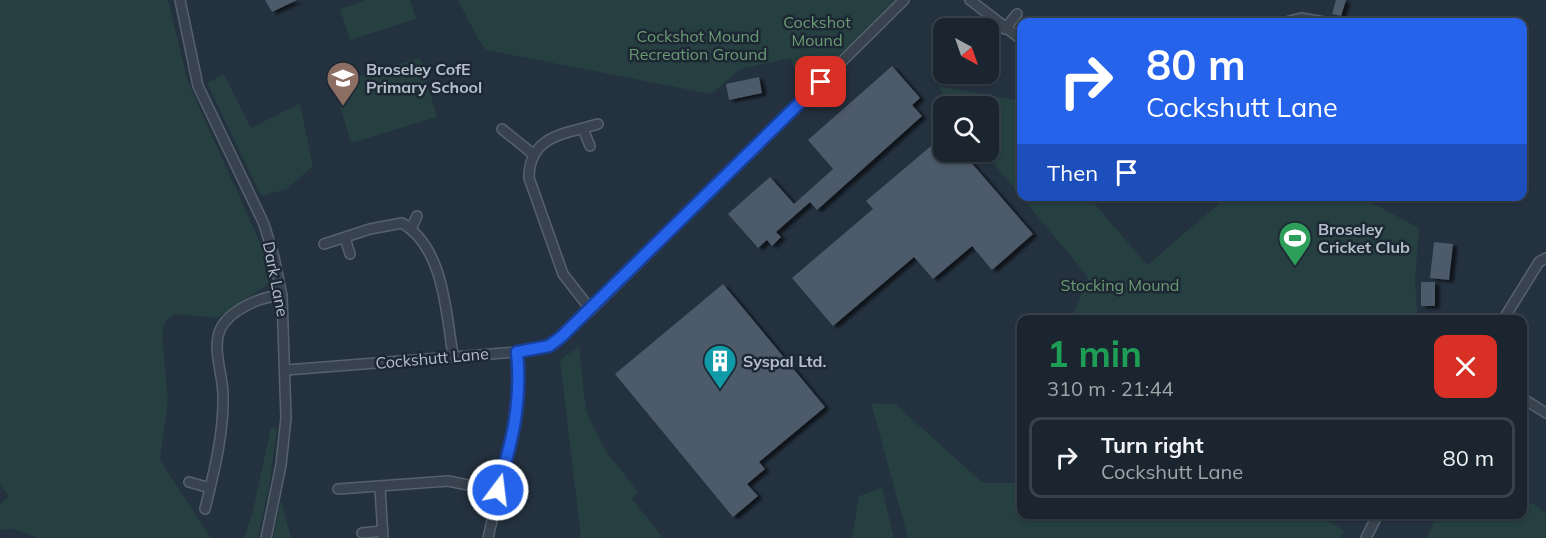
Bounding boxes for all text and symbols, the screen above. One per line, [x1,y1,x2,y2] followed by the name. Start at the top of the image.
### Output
[783,12,851,50] park label: Cockshot Mound
[933,18,999,84] north arrow
[933,18,999,162] map controls
[629,26,767,64] park label: Cockshot Mound Recreation Ground
[1146,38,1246,91] text: 80 m
[1047,42,1125,120] icon: right
[795,56,846,107] pin
[366,59,482,97] place label: Broseley CofE Primary School
[325,60,361,107] school or university icon: Broseley CofE Primary School
[804,65,837,98] icon: arrive
[1146,90,1338,124] text: Cockshutt Lane
[933,96,999,162] button: search
[1110,156,1143,189] icon: arrive
[1047,159,1098,187] text: Then
[1318,219,1410,257] place label: Broseley Cricket Club
[1277,220,1313,267] sports icon: Broseley Cricket Club
[259,240,293,318] street label: Dark Lane
[1061,275,1179,295] park label: Stocking Mound
[1047,331,1142,376] text: 1 min
[1434,335,1497,398] button: close
[375,343,489,373] street label: Cockshutt Lane
[702,343,738,390] building icon: Syspal Ltd.
[743,351,827,371] place label: Syspal Ltd.
[1047,376,1173,401] text: 310 m · 21:44
[1101,431,1204,459] text: Turn right
[1050,441,1083,474] icon: right
[1443,444,1494,472] text: 80 m
[466,458,530,522] position arrow
[1101,459,1243,484] text: Cockshutt Lane

